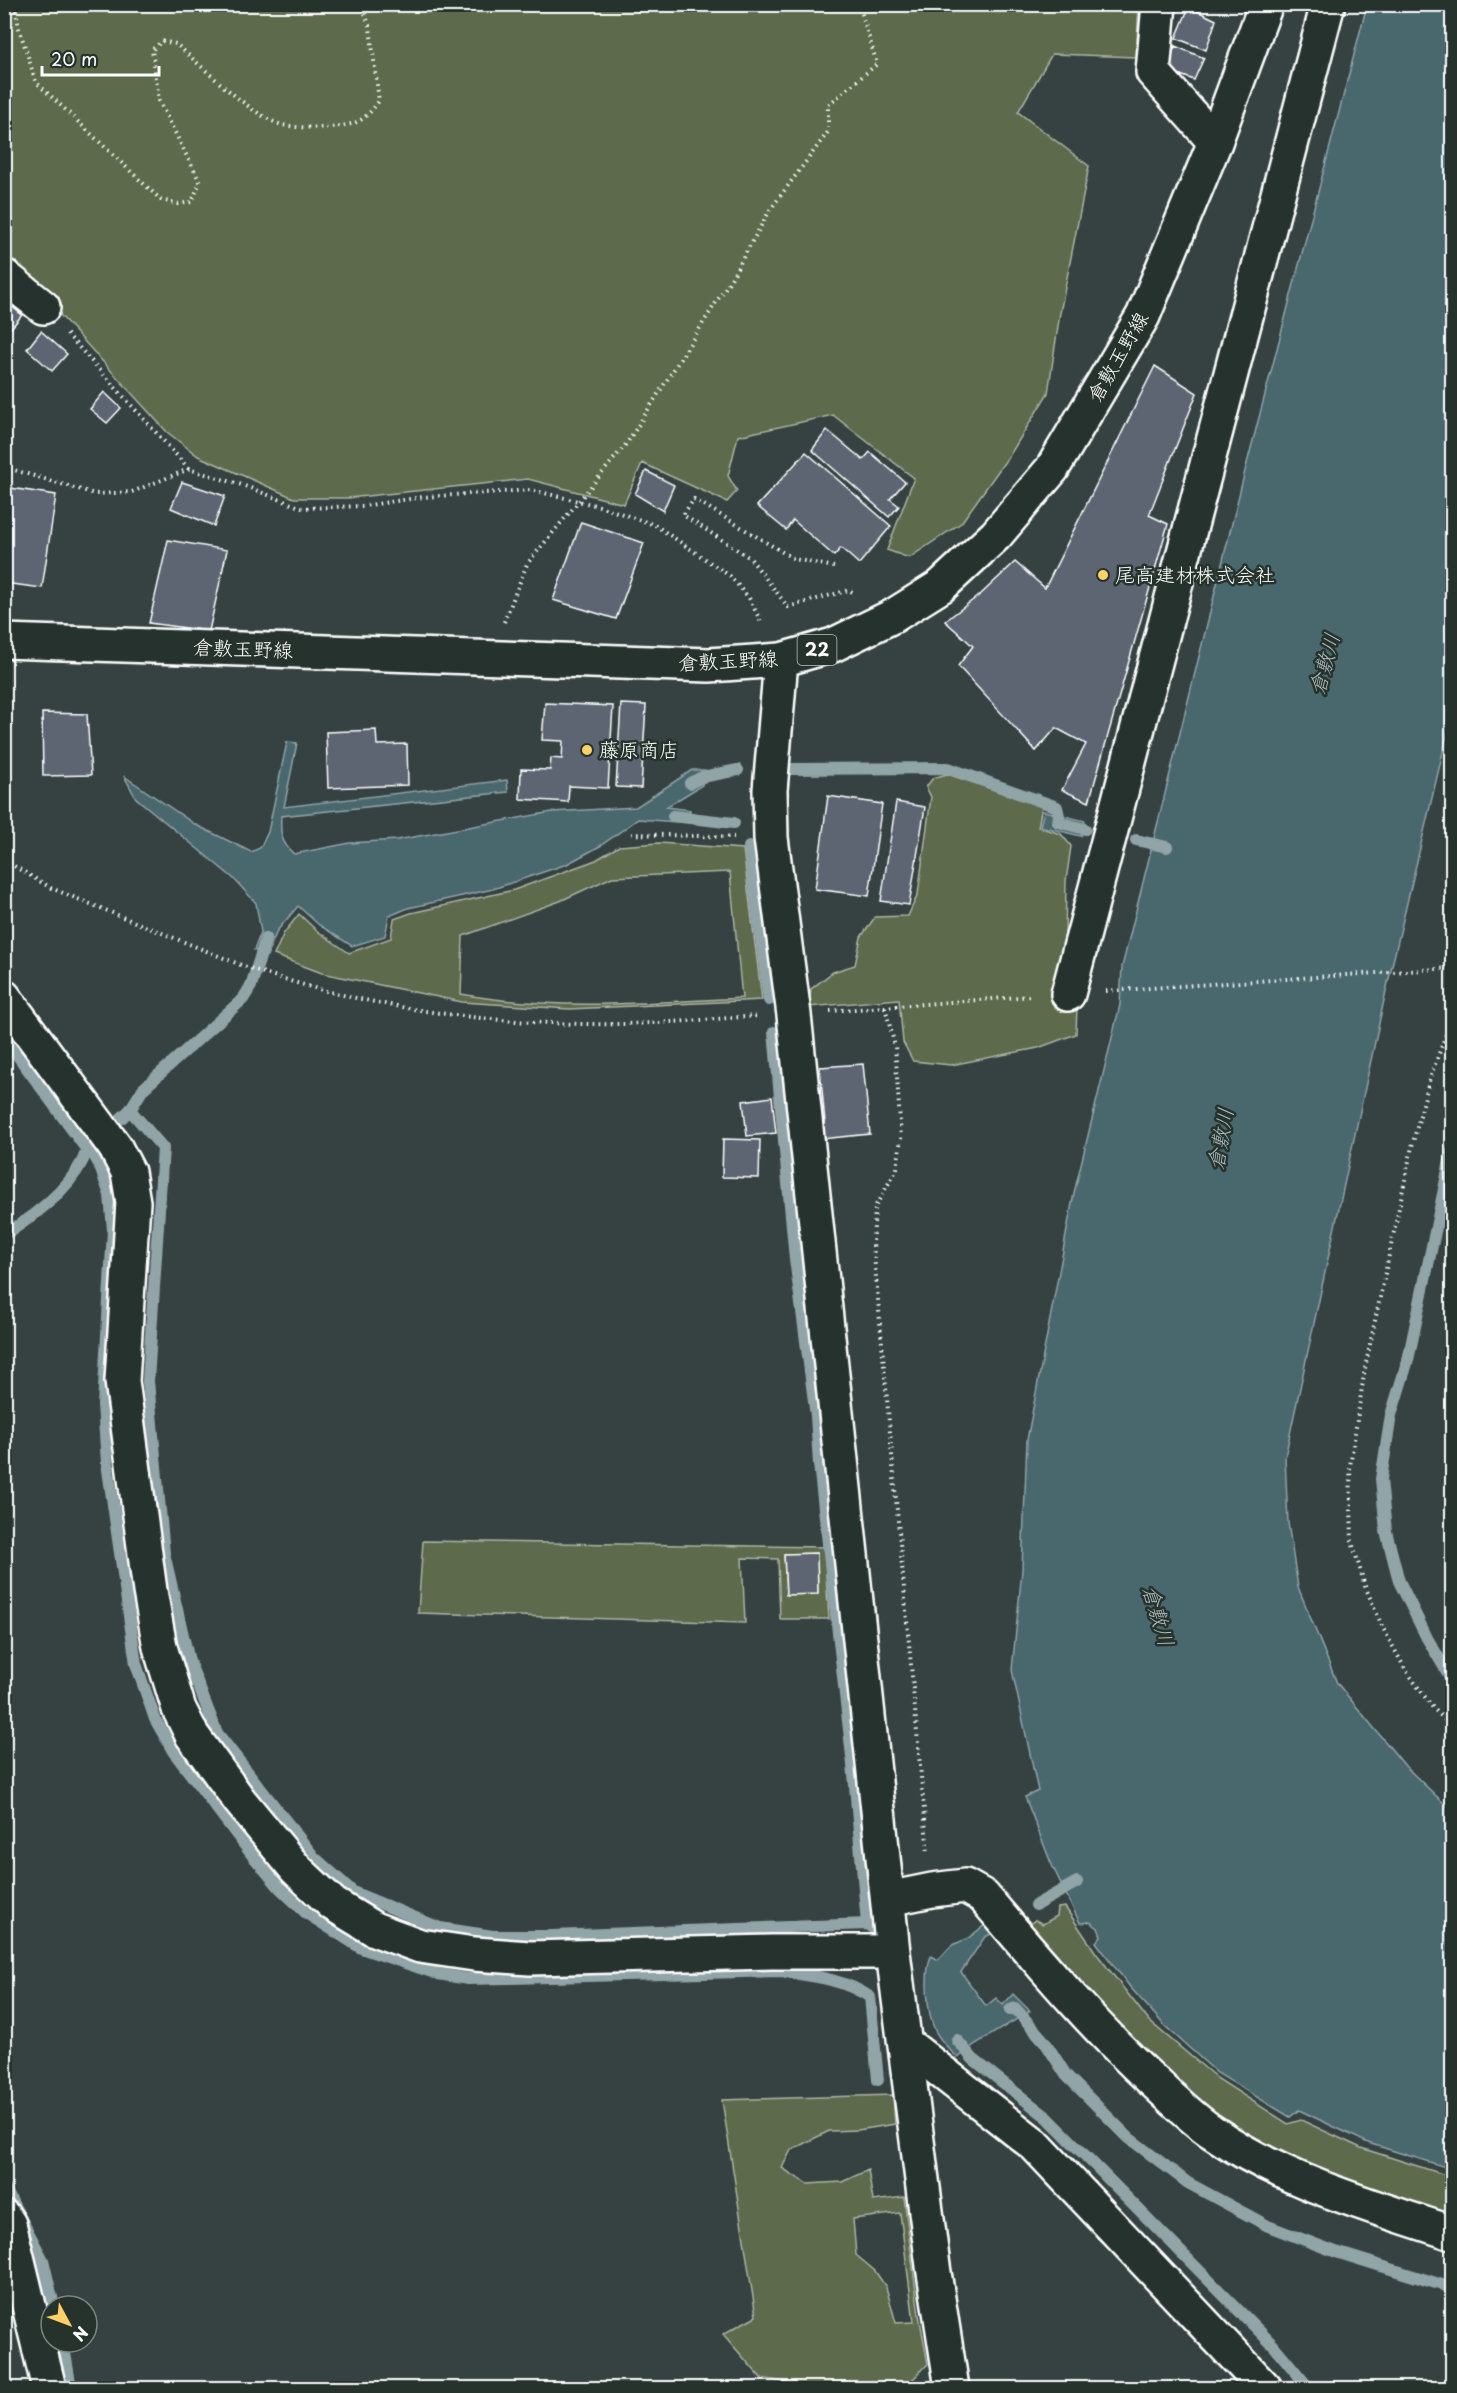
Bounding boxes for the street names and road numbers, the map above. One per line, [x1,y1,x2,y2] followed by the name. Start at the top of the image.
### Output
[1079,306,1155,407] street label: 倉敷玉野線
[193,631,294,665] street label: 倉敷玉野線
[798,635,836,665] road number: 22
[677,642,779,678] street label: 倉敷玉野線

